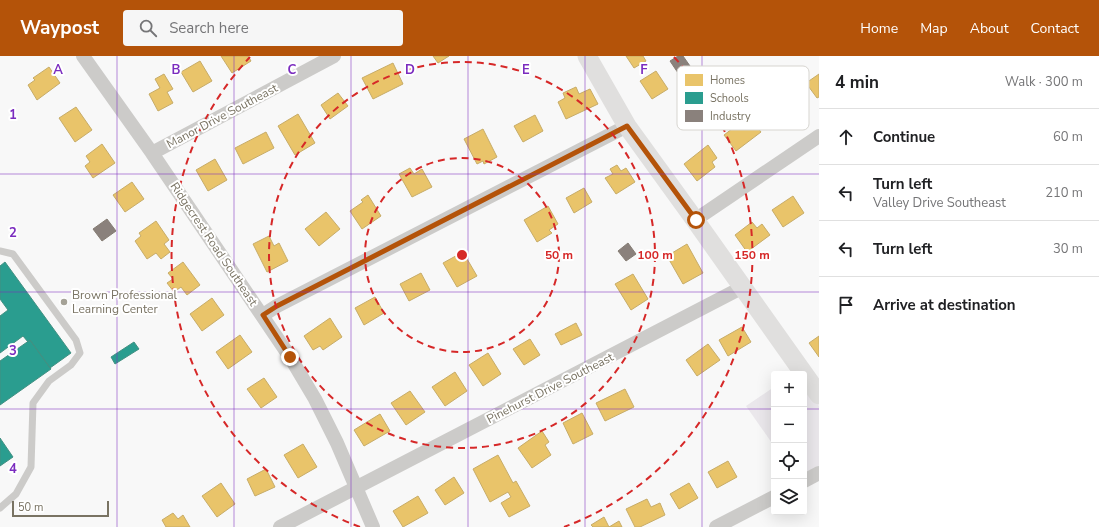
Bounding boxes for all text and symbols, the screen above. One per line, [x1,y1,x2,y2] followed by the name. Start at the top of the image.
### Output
[123,10,403,46] search box
[20,15,99,41] text: Waypost
[137,17,159,39] icon: search
[169,18,249,38] text: Search here
[860,19,898,38] text: Home
[920,19,948,38] text: Map
[970,19,1009,38] text: About
[1031,19,1079,38] text: Contact
[53,61,63,79] text: A
[172,61,181,79] text: B
[288,61,297,79] text: C
[405,61,415,79] text: D
[522,61,530,79] text: E
[640,61,648,79] text: F
[677,66,809,130] legend
[835,71,879,94] text: 4 min
[710,73,745,88] text: Homes
[1005,73,1083,91] text: Walk · 300 m
[164,80,281,152] street label: Manor Drive Southeast
[710,91,749,106] text: Schools
[9,106,17,124] text: 1
[710,109,751,124] text: Industry
[835,126,857,148] icon: ahead
[873,127,935,147] text: Continue
[1053,128,1083,146] text: 60 m
[873,174,932,194] text: Turn left
[167,179,262,310] street label: Ridgecrest Road Southeast
[835,182,857,204] icon: left
[1045,184,1083,202] text: 210 m
[873,194,1006,212] text: Valley Drive Southeast
[687,211,705,229] route start
[9,224,17,242] text: 2
[835,238,857,260] icon: left
[873,239,932,259] text: Turn left
[1053,240,1083,258] text: 30 m
[545,247,573,263] text: 50 m
[637,247,673,263] text: 100 m
[734,247,770,263] text: 150 m
[455,248,469,262] centre of rings
[72,287,178,317] place label: Brown Professional Learning Center
[835,294,857,316] icon: arrive
[873,295,1016,315] text: Arrive at destination
[59,297,69,307] marker: Brown Professional Learning Center
[9,342,17,360] text: 3
[281,348,299,366] route end
[484,349,617,427] street label: Pinehurst Drive Southeast
[771,371,807,515] map controls
[771,371,807,407] button: +
[771,407,807,443] button: −
[771,443,807,479] button: locate
[9,460,17,478] text: 4
[771,479,807,515] button: layers
[12,499,109,518] scale bar
[18,500,43,515] text: 50 m

